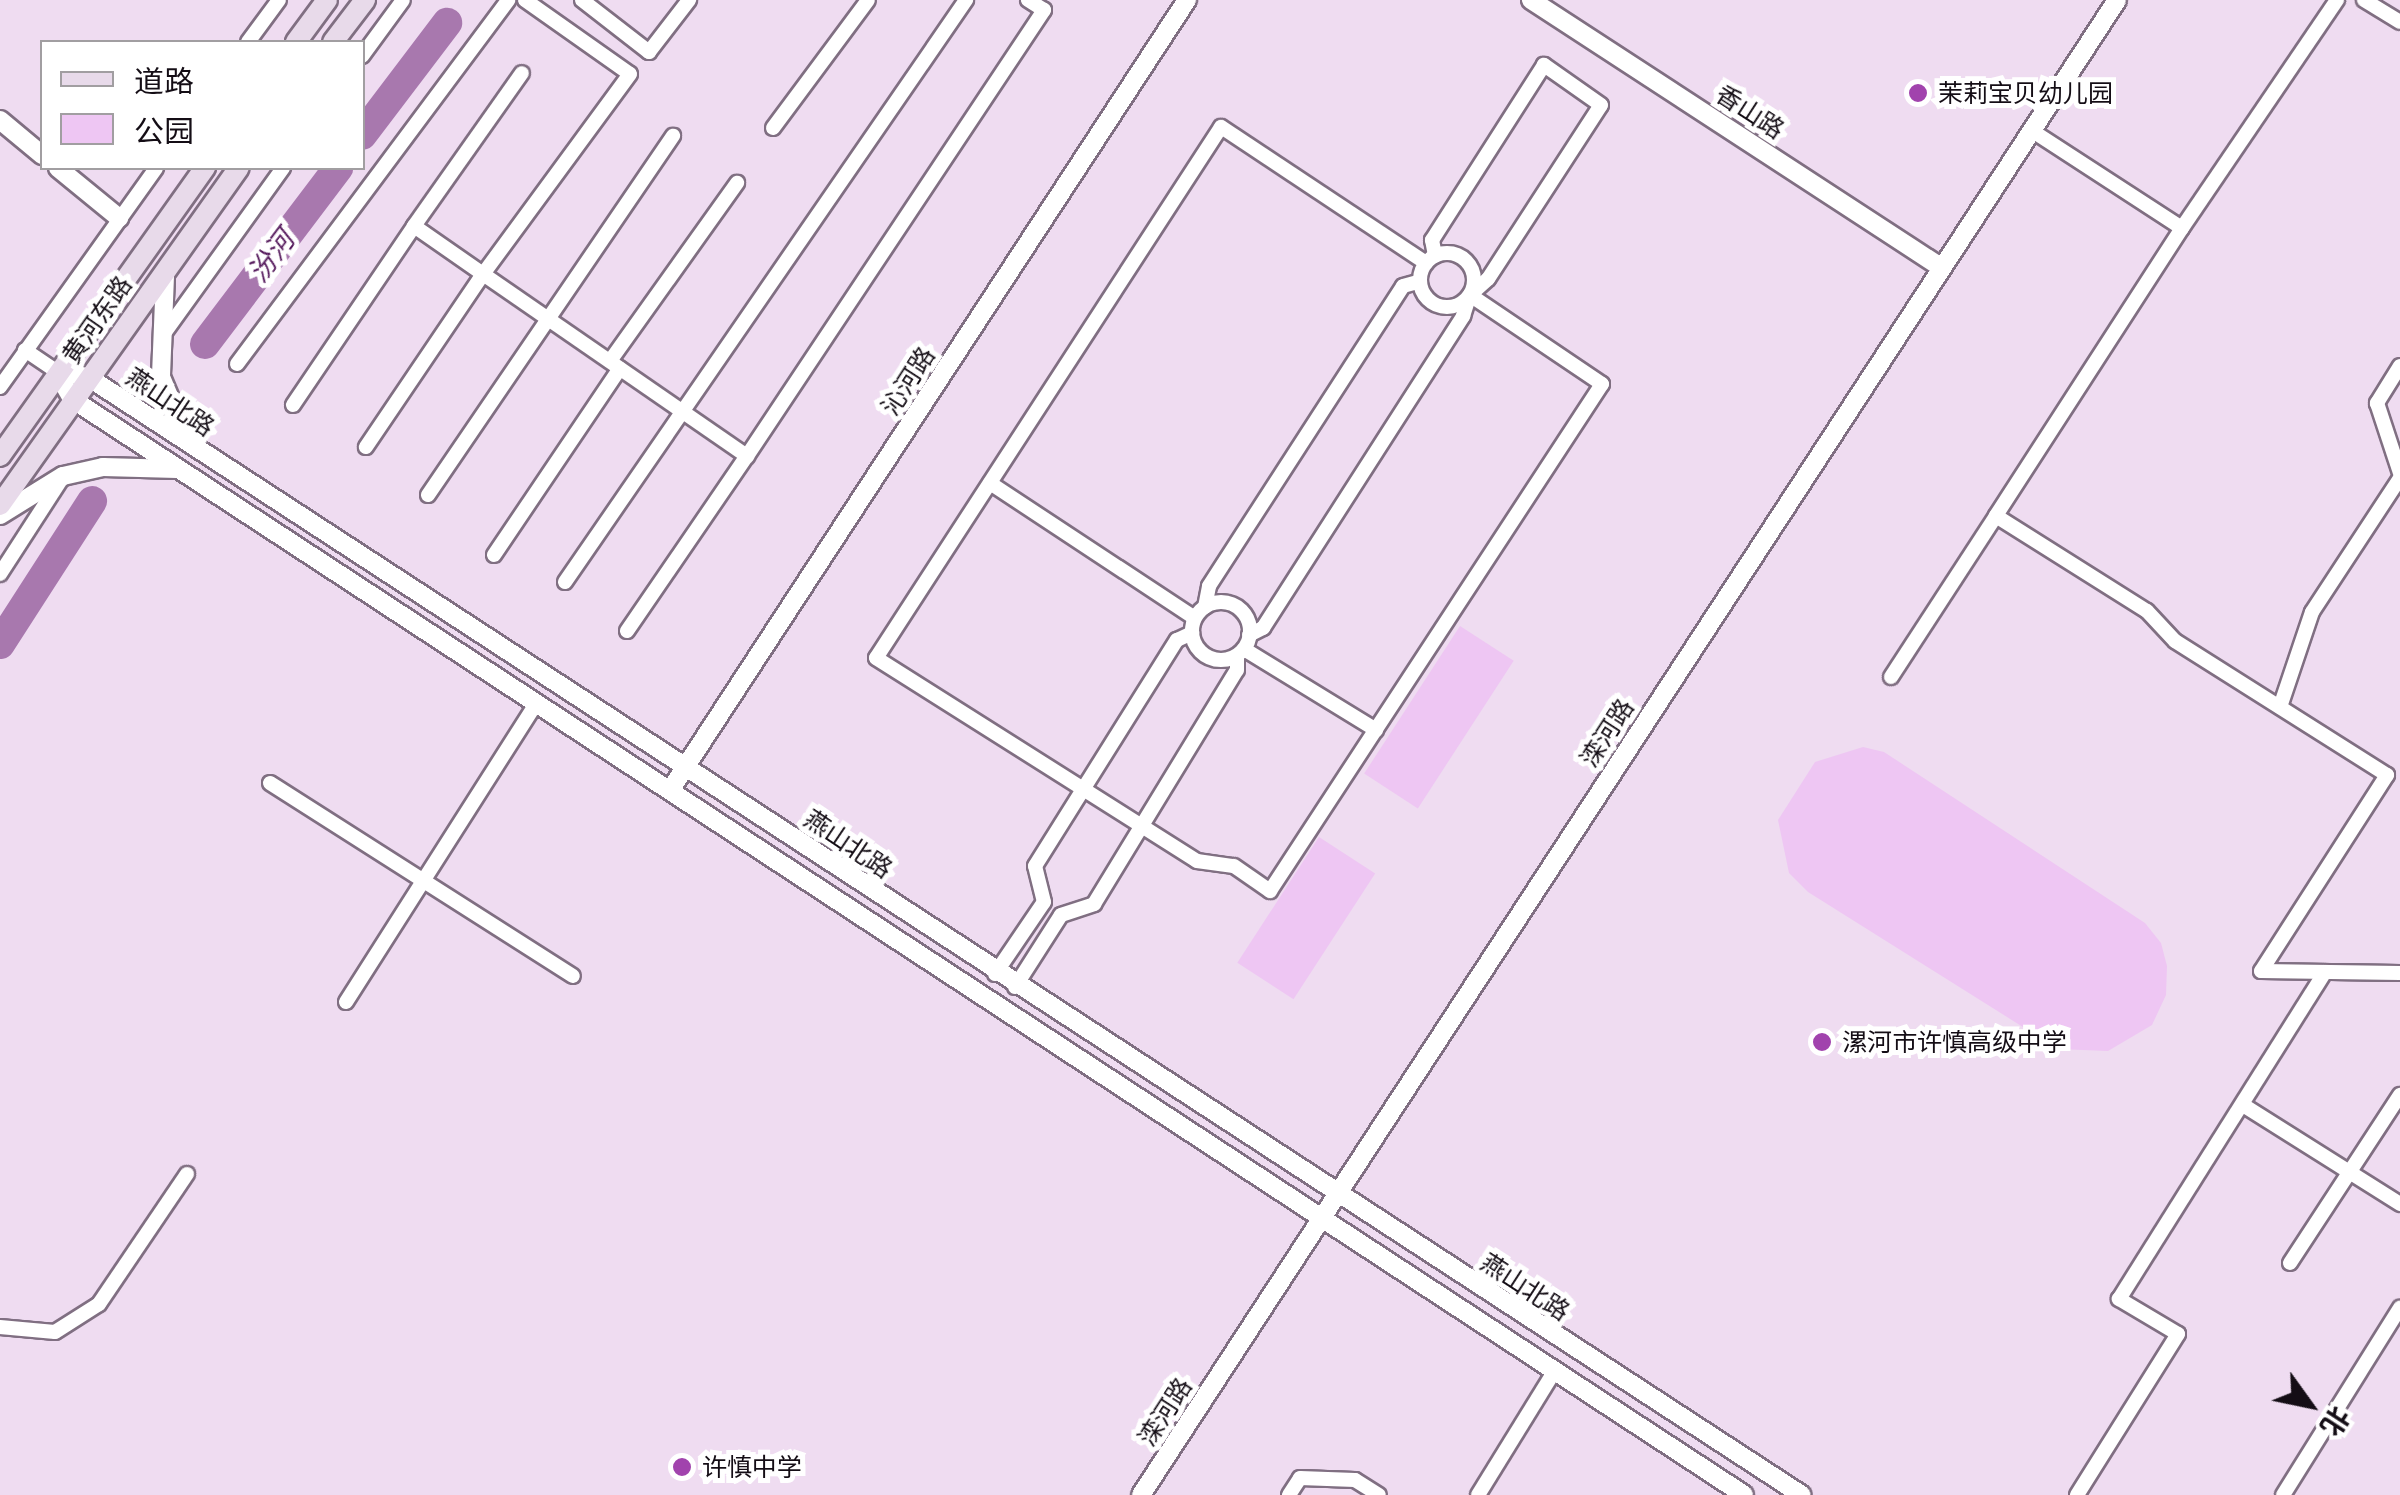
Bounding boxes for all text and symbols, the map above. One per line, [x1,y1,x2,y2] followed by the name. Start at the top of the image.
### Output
[40,40,365,170] legend
[134,61,194,100] text: 道路
[1938,78,2113,108] place label: 茉莉宝贝幼儿园
[1710,79,1790,145] street label: 香山路
[1907,82,1929,104] marker: 茉莉宝贝幼儿园
[134,111,194,150] text: 公园
[241,224,301,288] water label: 汾河
[56,270,138,370] street label: 黄河东路
[875,341,941,421] street label: 沁河路
[120,362,220,442] street label: 燕山北路
[1574,693,1640,773] street label: 滦河路
[798,804,898,884] street label: 燕山北路
[1842,1027,2067,1057] place label: 漯河市许慎高级中学
[1811,1031,1833,1053] marker: 漯河市许慎高级中学
[1475,1247,1575,1327] street label: 燕山北路
[2260,1355,2360,1455] north arrow
[1132,1372,1198,1452] street label: 滦河路
[2312,1400,2359,1443] text: 北
[702,1452,802,1482] place label: 许慎中学
[671,1456,693,1478] marker: 许慎中学

